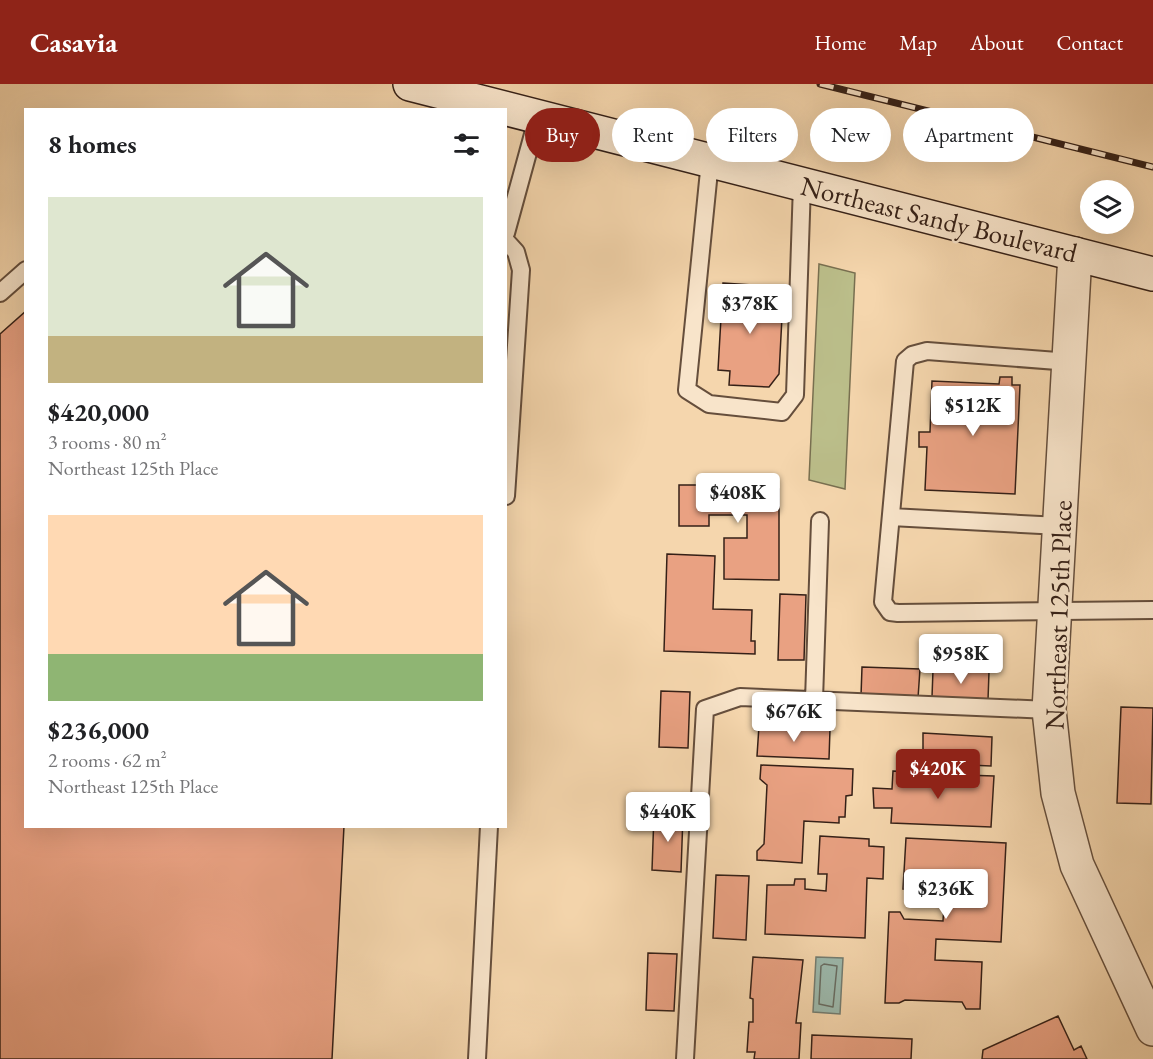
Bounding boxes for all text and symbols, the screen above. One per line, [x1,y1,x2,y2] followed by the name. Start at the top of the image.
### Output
[30,24,118,60] text: Casavia
[814,29,866,56] text: Home
[899,29,937,56] text: Map
[970,29,1023,56] text: About
[1056,29,1123,56] text: Contact
[525,108,600,162] chip: Buy
[612,108,694,162] chip: Rent
[706,108,798,162] chip: Filters
[810,108,891,162] chip: New
[903,108,1034,162] chip: Apartment
[48,127,137,161] text: 8 homes
[450,128,483,161] icon: filters
[797,168,1081,270] street label: Northeast Sandy Boulevard
[1080,180,1134,234] map controls
[1080,180,1134,234] button: layers
[212,236,320,344] icon: home
[708,284,792,335] pin: $378K
[722,290,778,316] text: $378K
[931,386,1015,437] pin: $512K
[945,392,1001,418] text: $512K
[48,395,149,429] text: $420,000
[48,429,167,455] text: 3 rooms · 80 m²
[48,455,218,481] text: Northeast 125th Place
[696,473,780,524] pin: $408K
[710,479,766,505] text: $408K
[1036,500,1080,730] street label: Northeast 125th Place
[212,554,320,662] icon: home
[919,634,1003,685] pin: $958K
[933,640,989,666] text: $958K
[752,692,836,743] pin: $676K
[766,698,822,724] text: $676K
[48,713,149,747] text: $236,000
[48,747,167,773] text: 2 rooms · 62 m²
[896,749,980,800] pin: $420K
[910,755,966,781] text: $420K
[48,773,218,799] text: Northeast 125th Place
[626,792,710,843] pin: $440K
[640,798,696,824] text: $440K
[904,869,988,920] pin: $236K
[918,875,974,901] text: $236K

